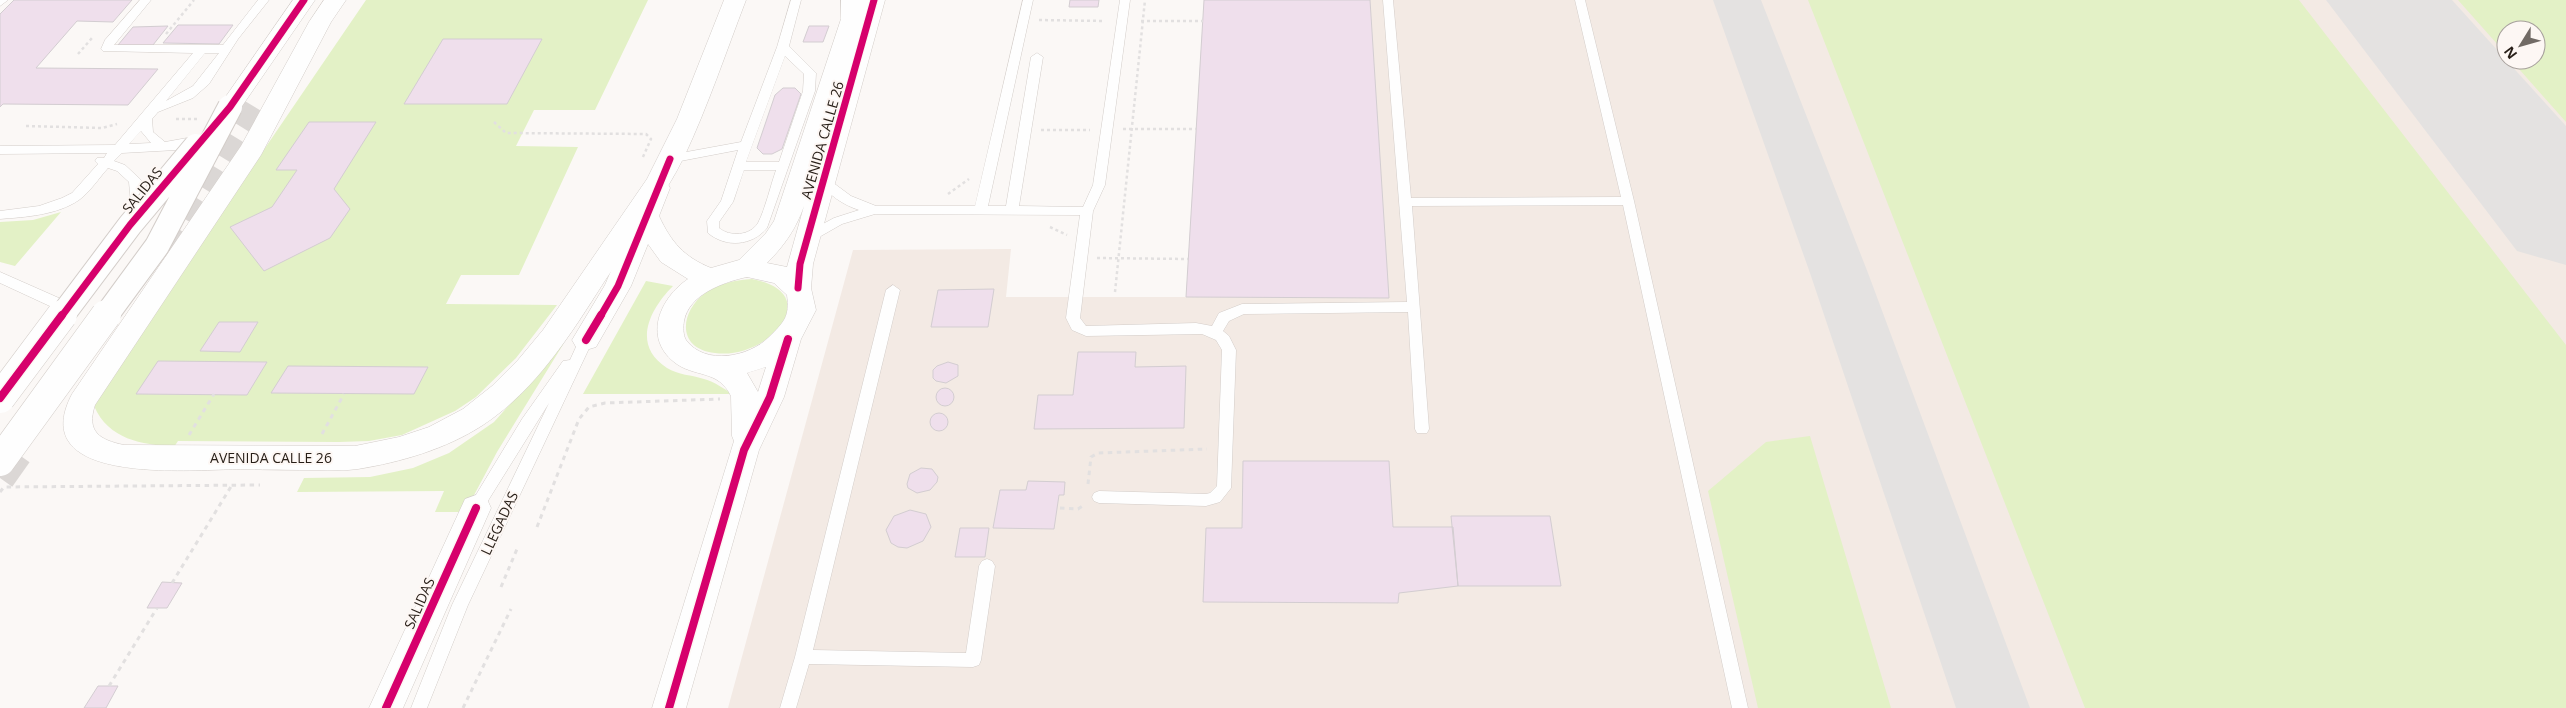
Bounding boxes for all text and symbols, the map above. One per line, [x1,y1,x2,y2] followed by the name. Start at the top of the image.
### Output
[2496,20,2546,70] north arrow
[2499,43,2521,63] text: N
[796,79,848,201] street label: AVENIDA CALLE 26
[117,163,167,217] street label: SALIDAS
[210,448,332,467] street label: AVENIDA CALLE 26
[476,488,522,558] street label: LLEGADAS
[399,574,439,632] street label: SALIDAS

